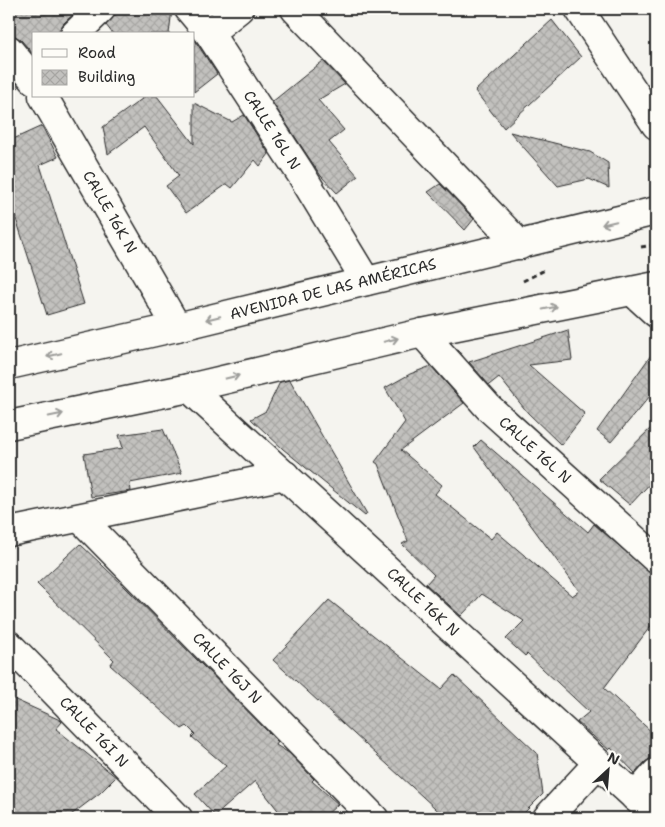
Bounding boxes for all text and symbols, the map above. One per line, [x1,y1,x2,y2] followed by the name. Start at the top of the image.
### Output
[32,32,195,98] legend
[78,43,116,63] text: Road
[78,67,135,87] text: Building
[239,86,305,174] street label: CALLE 16L N
[78,167,142,257] street label: CALLE 16K N
[601,218,617,228] one-way arrow
[227,253,438,324] street label: AVENIDA DE LAS AMÉRICAS
[541,303,557,312] one-way arrow
[205,314,221,323] one-way arrow
[382,335,398,344] one-way arrow
[47,350,63,360] one-way arrow
[224,372,240,381] one-way arrow
[48,410,64,420] one-way arrow
[495,412,575,488] street label: CALLE 16L N
[382,563,464,641] street label: CALLE 16K N
[188,628,266,708] street label: CALLE 16J N
[55,692,133,772] street label: CALLE 16I N
[582,744,632,794] north arrow
[605,748,623,769] text: N

